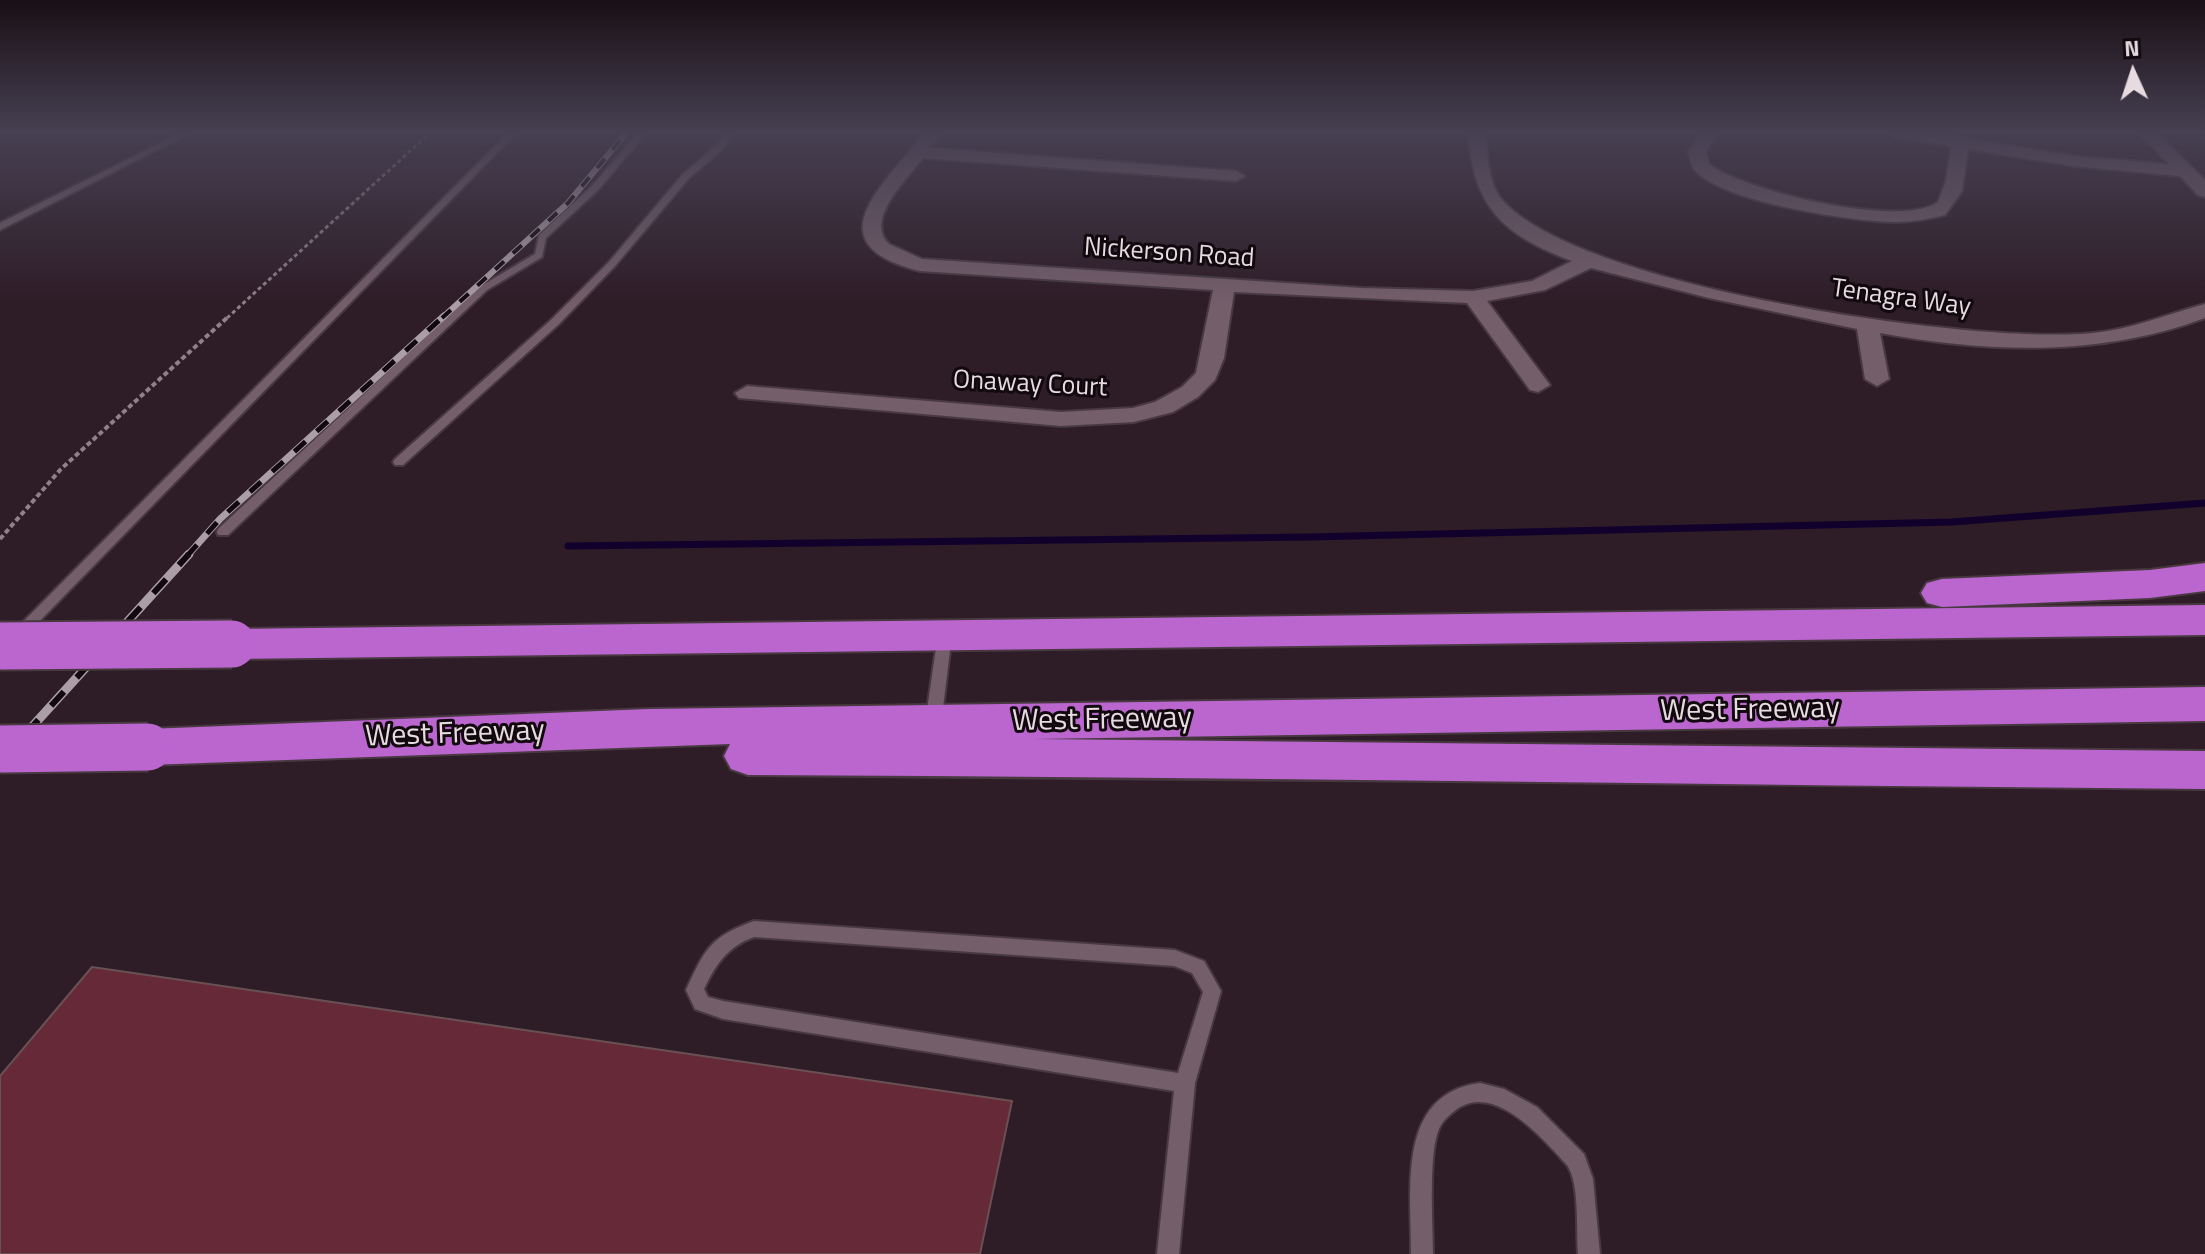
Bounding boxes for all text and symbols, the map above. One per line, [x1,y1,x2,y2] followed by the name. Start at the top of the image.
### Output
[2123,31,2140,65] text: N
[2093,32,2173,112] north arrow
[1083,232,1255,276] street label: Nickerson Road
[1829,274,1973,324] street label: Tenagra Way
[952,365,1108,405] street label: Onaway Court
[1660,691,1840,731] street label: West Freeway
[1012,701,1192,741] street label: West Freeway
[365,714,545,756] street label: West Freeway

